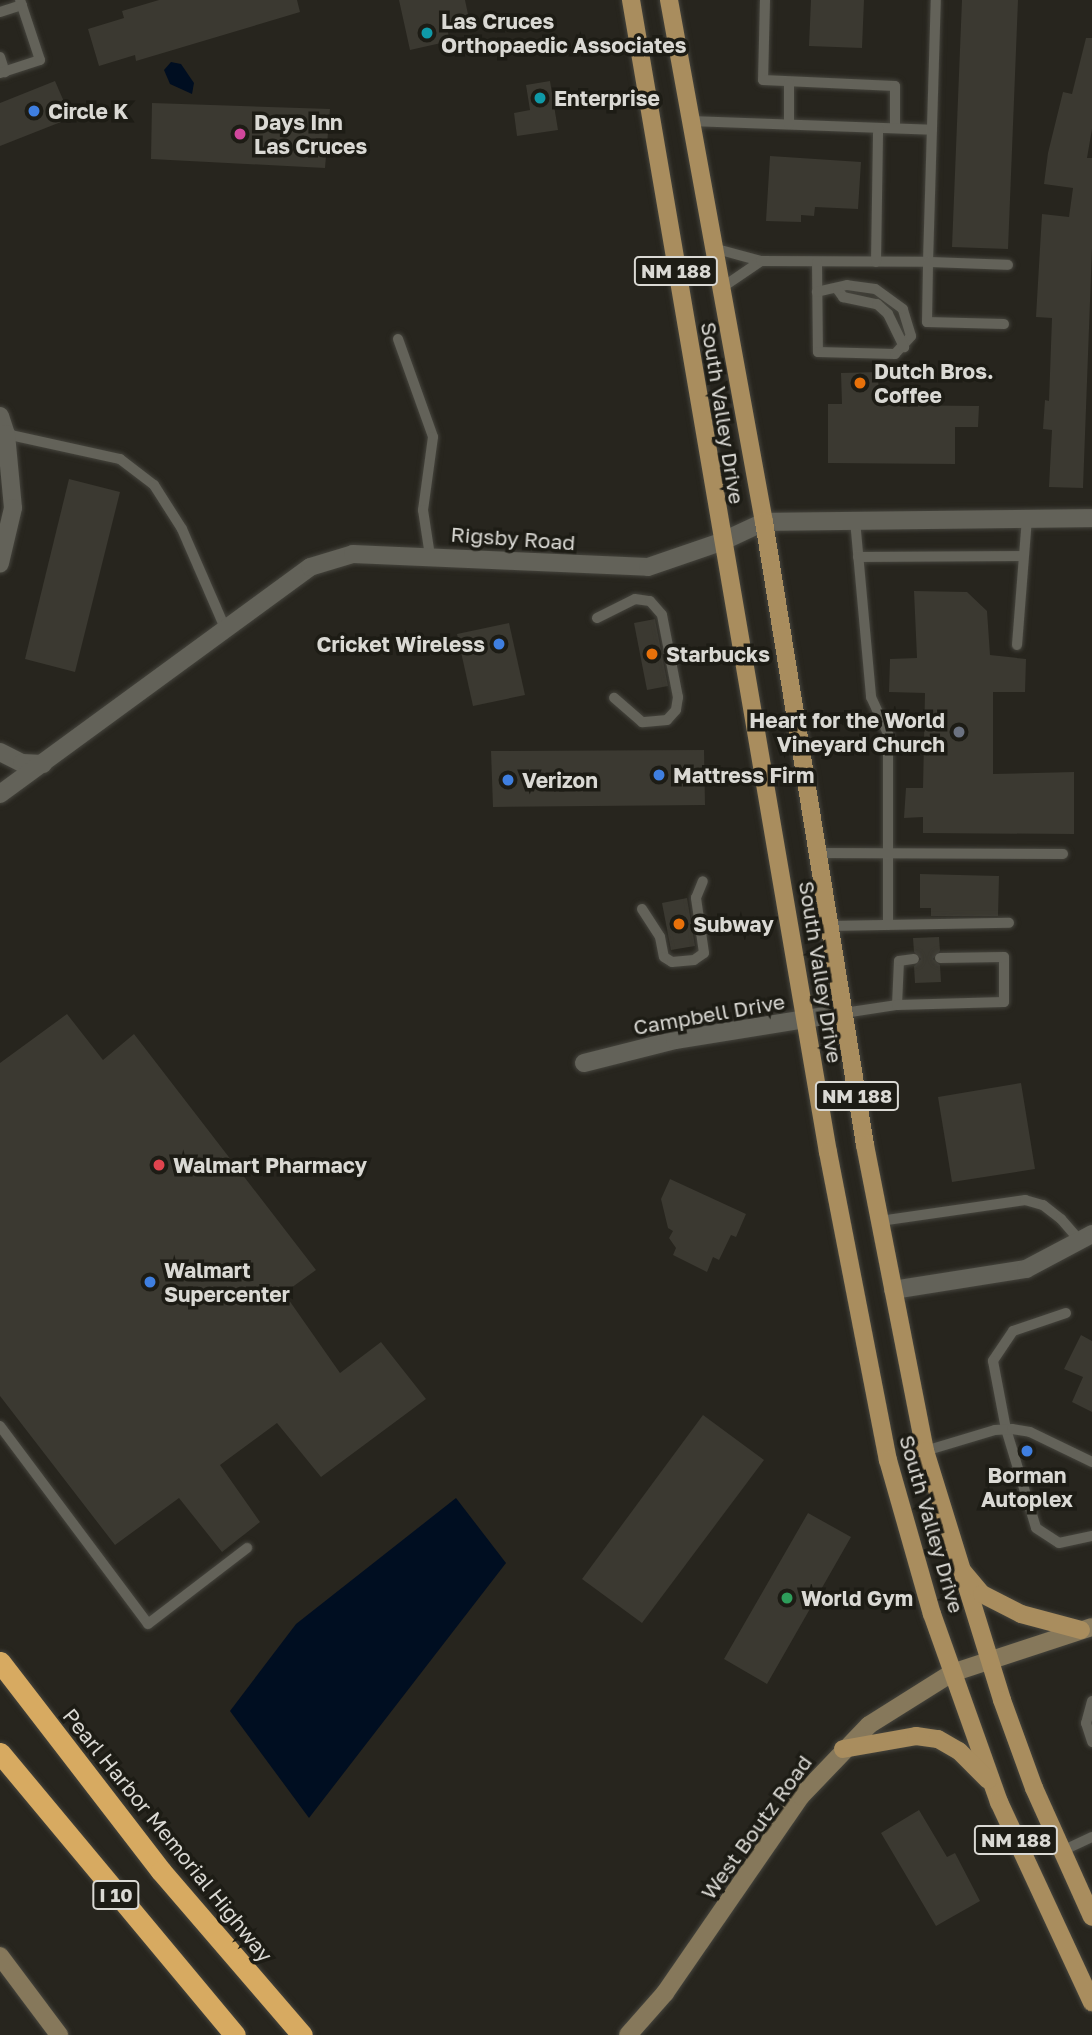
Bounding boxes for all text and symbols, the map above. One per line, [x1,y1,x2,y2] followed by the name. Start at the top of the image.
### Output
[441,8,686,58] place label: Las Cruces Orthopaedic Associates
[419,25,435,41] marker: Las Cruces Orthopaedic Associates
[554,85,660,111] place label: Enterprise
[532,90,548,106] marker: Enterprise
[48,98,128,124] place label: Circle K
[26,103,42,119] marker: Circle K
[254,109,367,159] place label: Days Inn Las Cruces
[232,126,248,142] marker: Days Inn Las Cruces
[632,256,720,286] road number: NM 188
[696,320,750,506] street label: South Valley Drive
[874,358,994,408] place label: Dutch Bros. Coffee
[852,375,868,391] marker: Dutch Bros. Coffee
[450,521,576,555] street label: Rigsby Road
[317,631,485,657] place label: Cricket Wireless
[491,636,507,652] marker: Cricket Wireless
[666,641,770,667] place label: Starbucks
[644,646,660,662] marker: Starbucks
[749,707,945,757] place label: Heart for the World Vineyard Church
[951,724,967,740] marker: Heart for the World Vineyard Church
[673,762,814,788] place label: Mattress Firm
[522,767,598,793] place label: Verizon
[651,767,667,783] marker: Mattress Firm
[500,772,516,788] marker: Verizon
[794,879,848,1065] street label: South Valley Drive
[693,911,774,937] place label: Subway
[671,916,687,932] marker: Subway
[631,988,787,1040] street label: Campbell Drive
[813,1080,901,1112] road number: NM 188
[173,1152,367,1178] place label: Walmart Pharmacy
[151,1157,167,1173] marker: Walmart Pharmacy
[164,1257,290,1307] place label: Walmart Supercenter
[142,1274,158,1290] marker: Walmart Supercenter
[895,1432,969,1616] street label: South Valley Drive
[1019,1443,1035,1459] marker: Borman Autoplex
[981,1462,1073,1512] place label: Borman Autoplex
[801,1585,913,1611] place label: World Gym
[779,1590,795,1606] marker: World Gym
[58,1703,278,1967] street label: Pearl Harbor Memorial Highway
[695,1750,817,1904] street label: West Boutz Road
[972,1824,1060,1856] road number: NM 188
[92,1880,140,1910] road number: I 10

